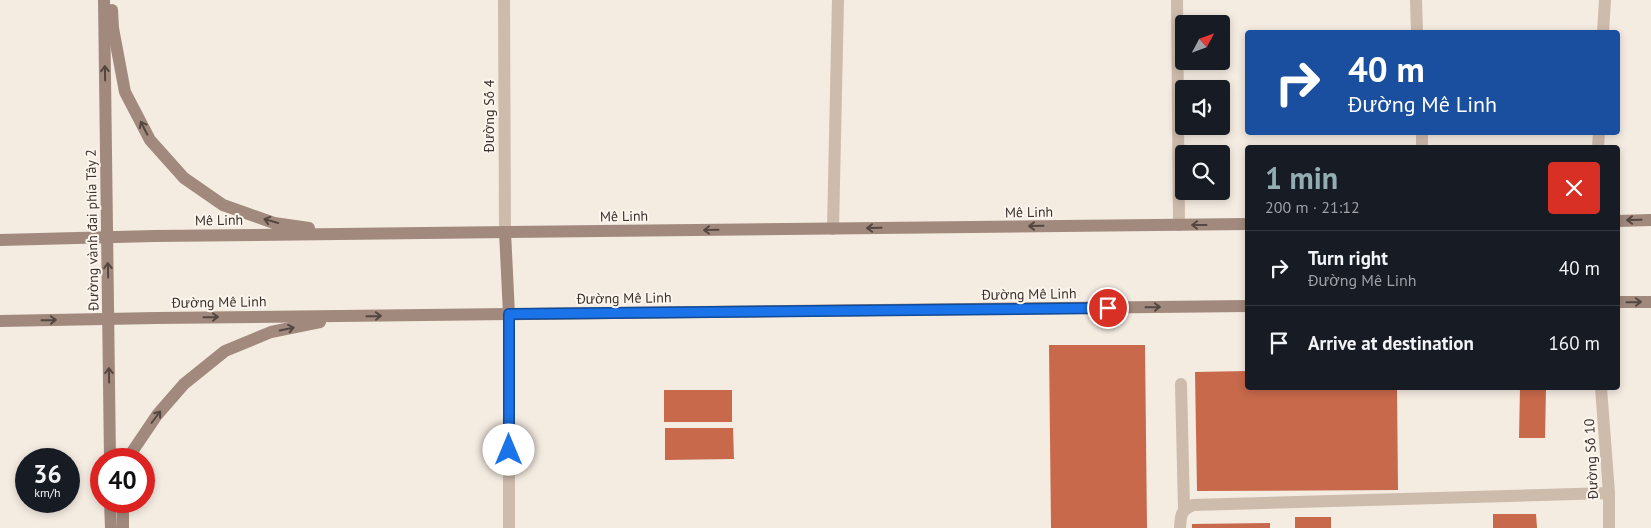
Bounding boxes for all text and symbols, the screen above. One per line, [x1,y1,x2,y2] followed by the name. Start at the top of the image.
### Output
[1175,15,1230,70] north arrow
[1175,15,1230,200] map controls
[1348,46,1425,92] text: 40 m
[1265,50,1330,115] icon: right
[100,65,110,81] one-way arrow
[480,79,498,154] street label: Đường Số 4
[1175,80,1230,135] button: sound
[1348,90,1497,118] text: Đường Mê Linh
[139,121,148,136] one-way arrow
[1175,145,1230,200] button: search
[82,149,102,312] street label: Đường vành đai phía Tây 2
[1265,158,1338,197] text: 1 min
[1548,162,1600,214] button: close
[1265,197,1360,217] text: 200 m · 21:12
[1005,203,1053,221] street label: Mê Linh
[600,207,648,225] street label: Mê Linh
[195,211,243,229] street label: Mê Linh
[1627,215,1643,225] one-way arrow
[263,216,279,226] one-way arrow
[1191,220,1208,230] one-way arrow
[1029,222,1045,231] one-way arrow
[866,223,882,233] one-way arrow
[704,225,720,235] one-way arrow
[1308,246,1388,270] text: Turn right
[1265,254,1293,282] icon: right
[1559,256,1600,280] text: 40 m
[103,262,112,278] one-way arrow
[1308,270,1416,290] text: Đường Mê Linh
[980,284,1077,304] street label: Đường Mê Linh
[1087,287,1129,329] pin
[575,288,672,308] street label: Đường Mê Linh
[170,292,267,312] street label: Đường Mê Linh
[1094,294,1122,322] icon: arrive
[1626,297,1642,307] one-way arrow
[1144,302,1160,312] one-way arrow
[365,311,381,321] one-way arrow
[202,312,219,322] one-way arrow
[40,315,56,325] one-way arrow
[278,323,294,333] one-way arrow
[1265,329,1293,357] icon: arrive
[1308,331,1474,355] text: Arrive at destination
[1548,331,1600,355] text: 160 m
[104,367,114,384] one-way arrow
[150,411,161,424] one-way arrow
[1580,418,1602,501] street label: Đường Số 10
[482,423,534,475] position arrow
[90,448,155,513] speed limit sign: 40
[33,458,62,490] text: 36
[34,485,61,500] text: km/h

